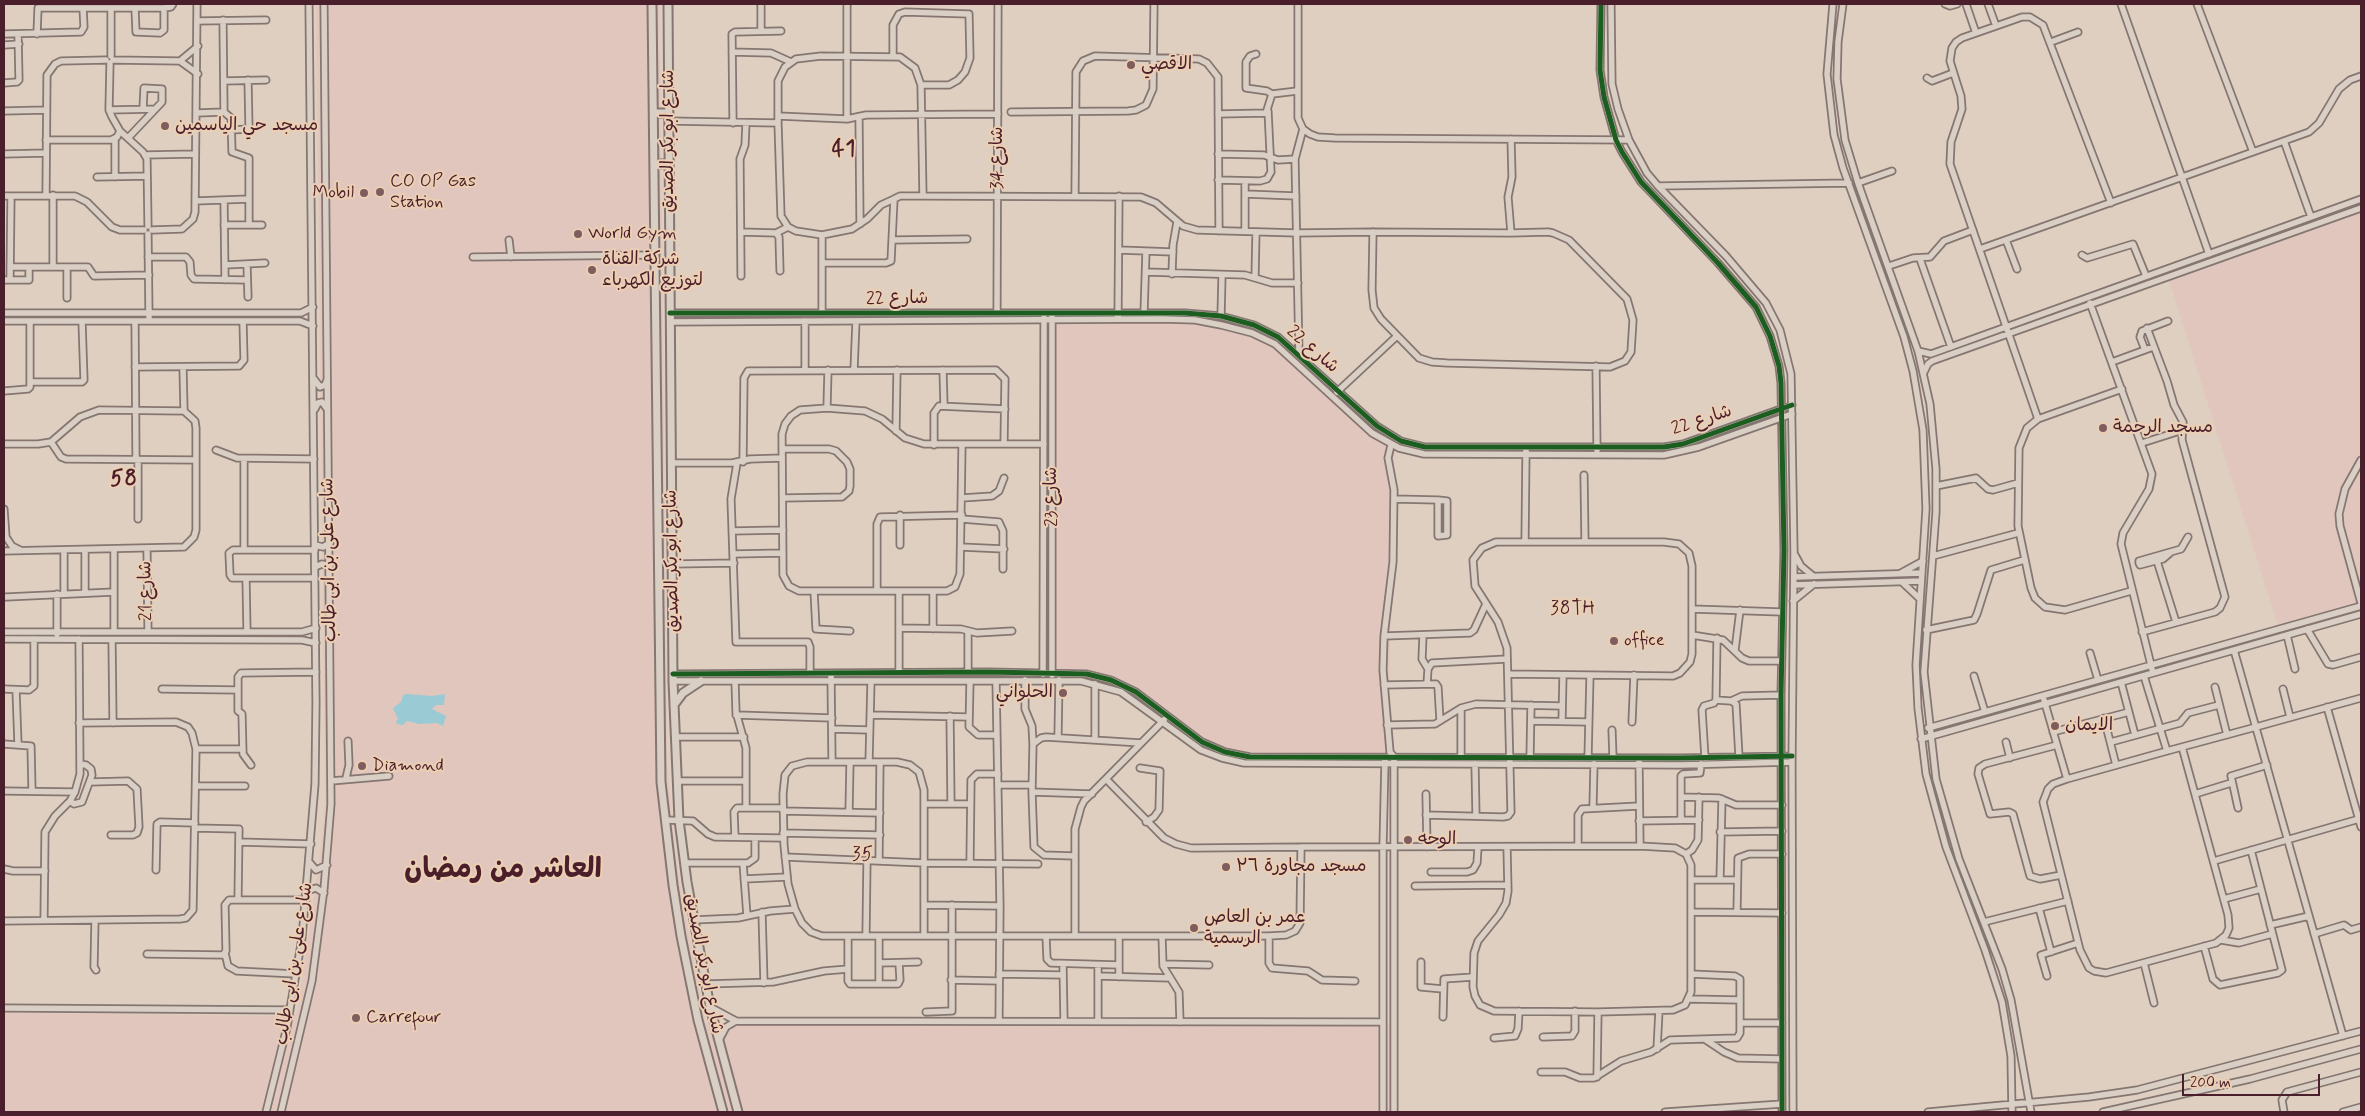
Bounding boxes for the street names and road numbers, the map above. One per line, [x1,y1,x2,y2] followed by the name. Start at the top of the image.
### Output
[658,70,680,212] street label: شارع ابو بكر الصديق
[987,127,1009,189] street label: شارع 34
[866,288,928,310] street label: شارع 22
[1281,321,1343,379] street label: شارع 22
[1669,401,1735,441] street label: شارع 22
[1041,467,1063,527] street label: شارع 23
[318,478,342,642] street label: شارع على بن ابى طالب
[661,489,685,633] street label: شارع ابو بكر الصديق
[136,561,158,621] street label: شارع 21
[271,881,319,1047] street label: شارع على بن ابى طالب
[679,892,727,1036] street label: شارع ابو بكر الصديق

